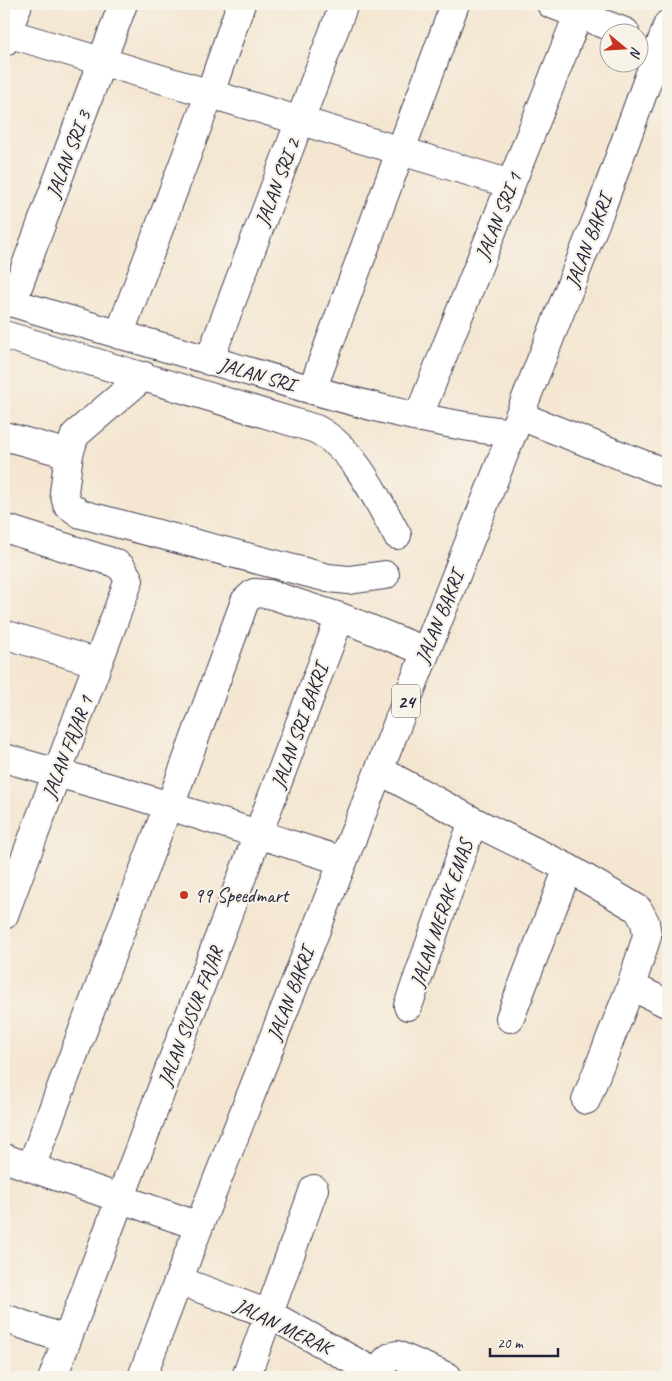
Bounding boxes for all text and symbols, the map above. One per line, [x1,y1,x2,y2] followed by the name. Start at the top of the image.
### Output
[600,22,650,72] north arrow
[626,45,645,61] text: N
[40,105,97,202] street label: JALAN SRI 3
[249,133,306,230] street label: JALAN SRI 2
[469,168,528,264] street label: JALAN SRI 1
[559,187,619,292] street label: JALAN BAKRI
[215,351,301,398] street label: JALAN SRI
[409,563,471,668] street label: JALAN BAKRI
[265,657,335,793] street label: JALAN SRI BAKRI
[392,684,420,718] road number: 24
[36,691,99,803] street label: JALAN FAJAR 1
[404,834,479,991] street label: JALAN MERAK EMAS
[194,883,291,908] place label: 99 Speedmart
[178,889,190,901] marker: 99 Speedmart
[261,940,321,1045] street label: JALAN BAKRI
[152,941,229,1090] street label: JALAN SUSUR FAJAR
[229,1292,338,1362] street label: JALAN MERAK
[490,1326,557,1358] scale bar
[497,1334,524,1353] text: 20 m

